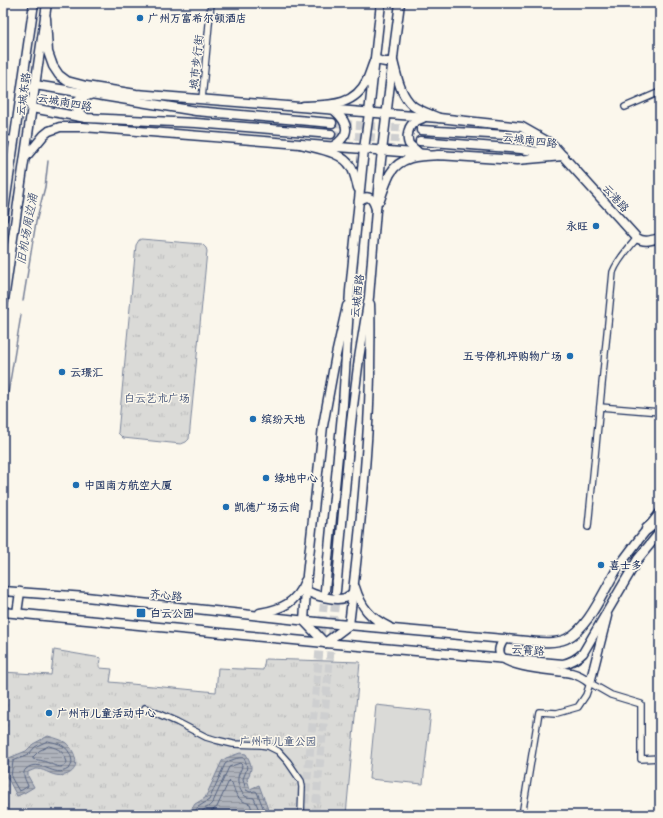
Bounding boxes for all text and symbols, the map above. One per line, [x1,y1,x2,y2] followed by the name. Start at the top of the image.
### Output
[148,10,247,25] place label: 广州万富希尔顿酒店
[135,13,145,23] marker: 广州万富希尔顿酒店
[185,33,206,90] street label: 城市步行街
[12,71,33,117] street label: 云城东路
[37,89,93,114] street label: 云城南四路
[502,129,558,150] street label: 云城南四路
[600,180,633,215] street label: 云港路
[12,191,40,266] water label: 旧机场周边涌
[566,218,588,233] place label: 永旺
[591,221,601,231] marker: 永旺
[346,273,367,319] street label: 云城西路
[463,348,562,363] place label: 五号停机坪购物广场
[565,351,575,361] marker: 五号停机坪购物广场
[70,364,103,379] place label: 云璟汇
[57,367,67,377] marker: 云璟汇
[124,390,190,405] park label: 白云艺术广场
[261,411,305,426] place label: 缤纷天地
[248,414,258,424] marker: 缤纷天地
[274,470,318,485] place label: 绿地中心
[261,473,271,483] marker: 绿地中心
[84,477,172,492] place label: 中国南方航空大厦
[71,480,81,490] marker: 中国南方航空大厦
[234,499,300,514] place label: 凯德广场云尚
[221,502,231,512] marker: 凯德广场云尚
[609,557,642,572] place label: 喜士多
[596,560,606,570] marker: 喜士多
[149,585,183,604] street label: 齐心路
[150,605,194,620] place label: 白云公园
[135,607,147,619] marker: 白云公园
[511,641,545,658] street label: 云霄路
[57,705,156,720] place label: 广州市儿童活动中心
[44,708,54,718] marker: 广州市儿童活动中心
[240,733,317,748] park label: 广州市儿童公园

